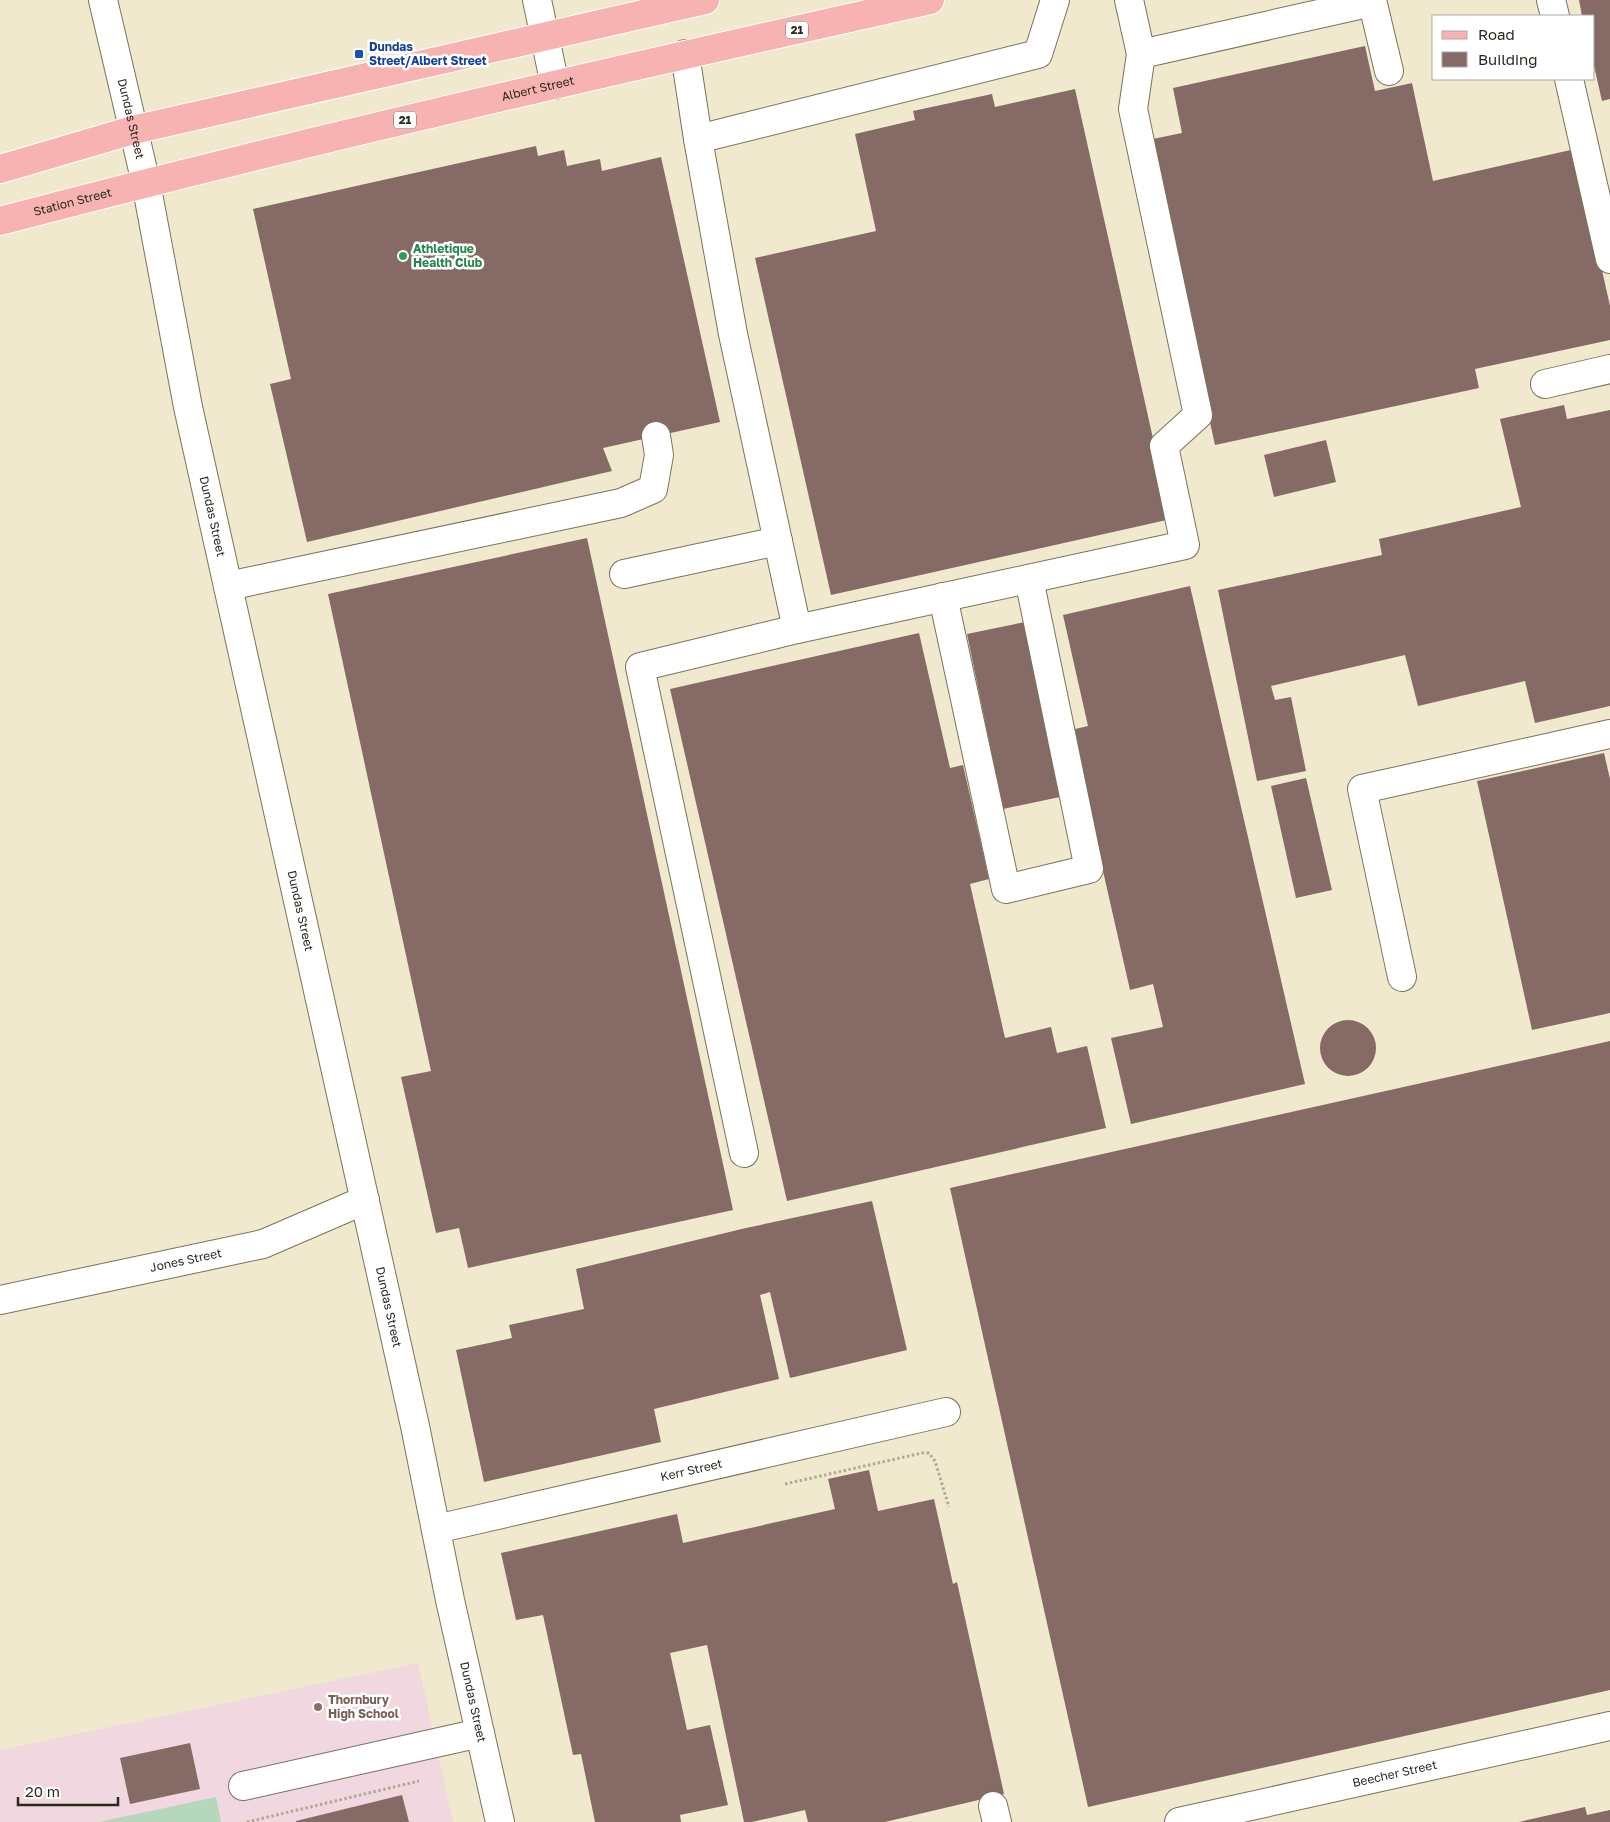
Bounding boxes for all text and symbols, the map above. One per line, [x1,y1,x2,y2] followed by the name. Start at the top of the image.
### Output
[1432,15,1595,80] legend
[786,22,808,38] road number: 21
[1478,25,1515,43] text: Road
[369,39,487,68] place label: Dundas Street/Albert Street
[353,48,365,60] marker: Dundas Street/Albert Street
[1478,50,1538,68] text: Building
[500,72,576,104] street label: Albert Street
[115,77,148,161] street label: Dundas Street
[394,112,416,128] road number: 21
[32,184,113,219] street label: Station Street
[413,241,483,270] place label: Athletique Health Club
[397,250,409,262] marker: Athletique Health Club
[197,475,229,558] street label: Dundas Street
[284,869,317,953] street label: Dundas Street
[148,1245,223,1275] street label: Jones Street
[373,1265,405,1349] street label: Dundas Street
[659,1456,724,1484] street label: Kerr Street
[457,1660,490,1744] street label: Dundas Street
[328,1692,399,1721] place label: Thornbury High School
[312,1701,324,1713] marker: Thornbury High School
[1351,1757,1438,1790] street label: Beecher Street
[18,1774,118,1806] scale bar
[25,1782,60,1800] text: 20 m

